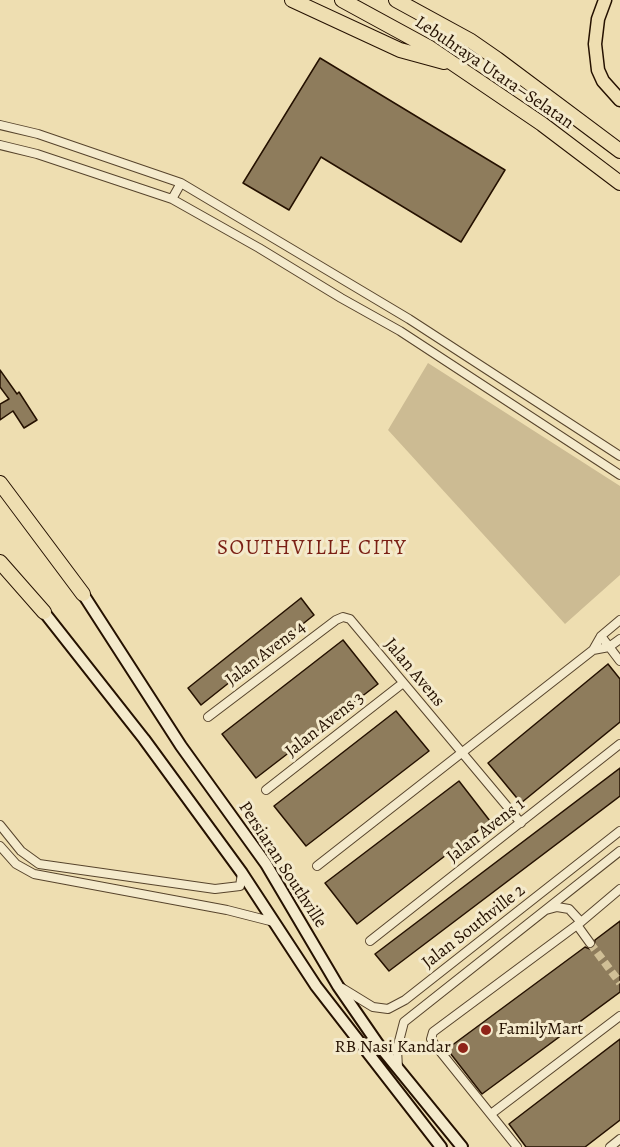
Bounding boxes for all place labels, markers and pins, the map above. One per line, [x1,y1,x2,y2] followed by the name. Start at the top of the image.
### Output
[498,1019,583,1041] place label: FamilyMart
[479,1023,493,1037] marker: FamilyMart
[335,1037,451,1059] place label: RB Nasi Kandar
[456,1041,470,1055] marker: RB Nasi Kandar

